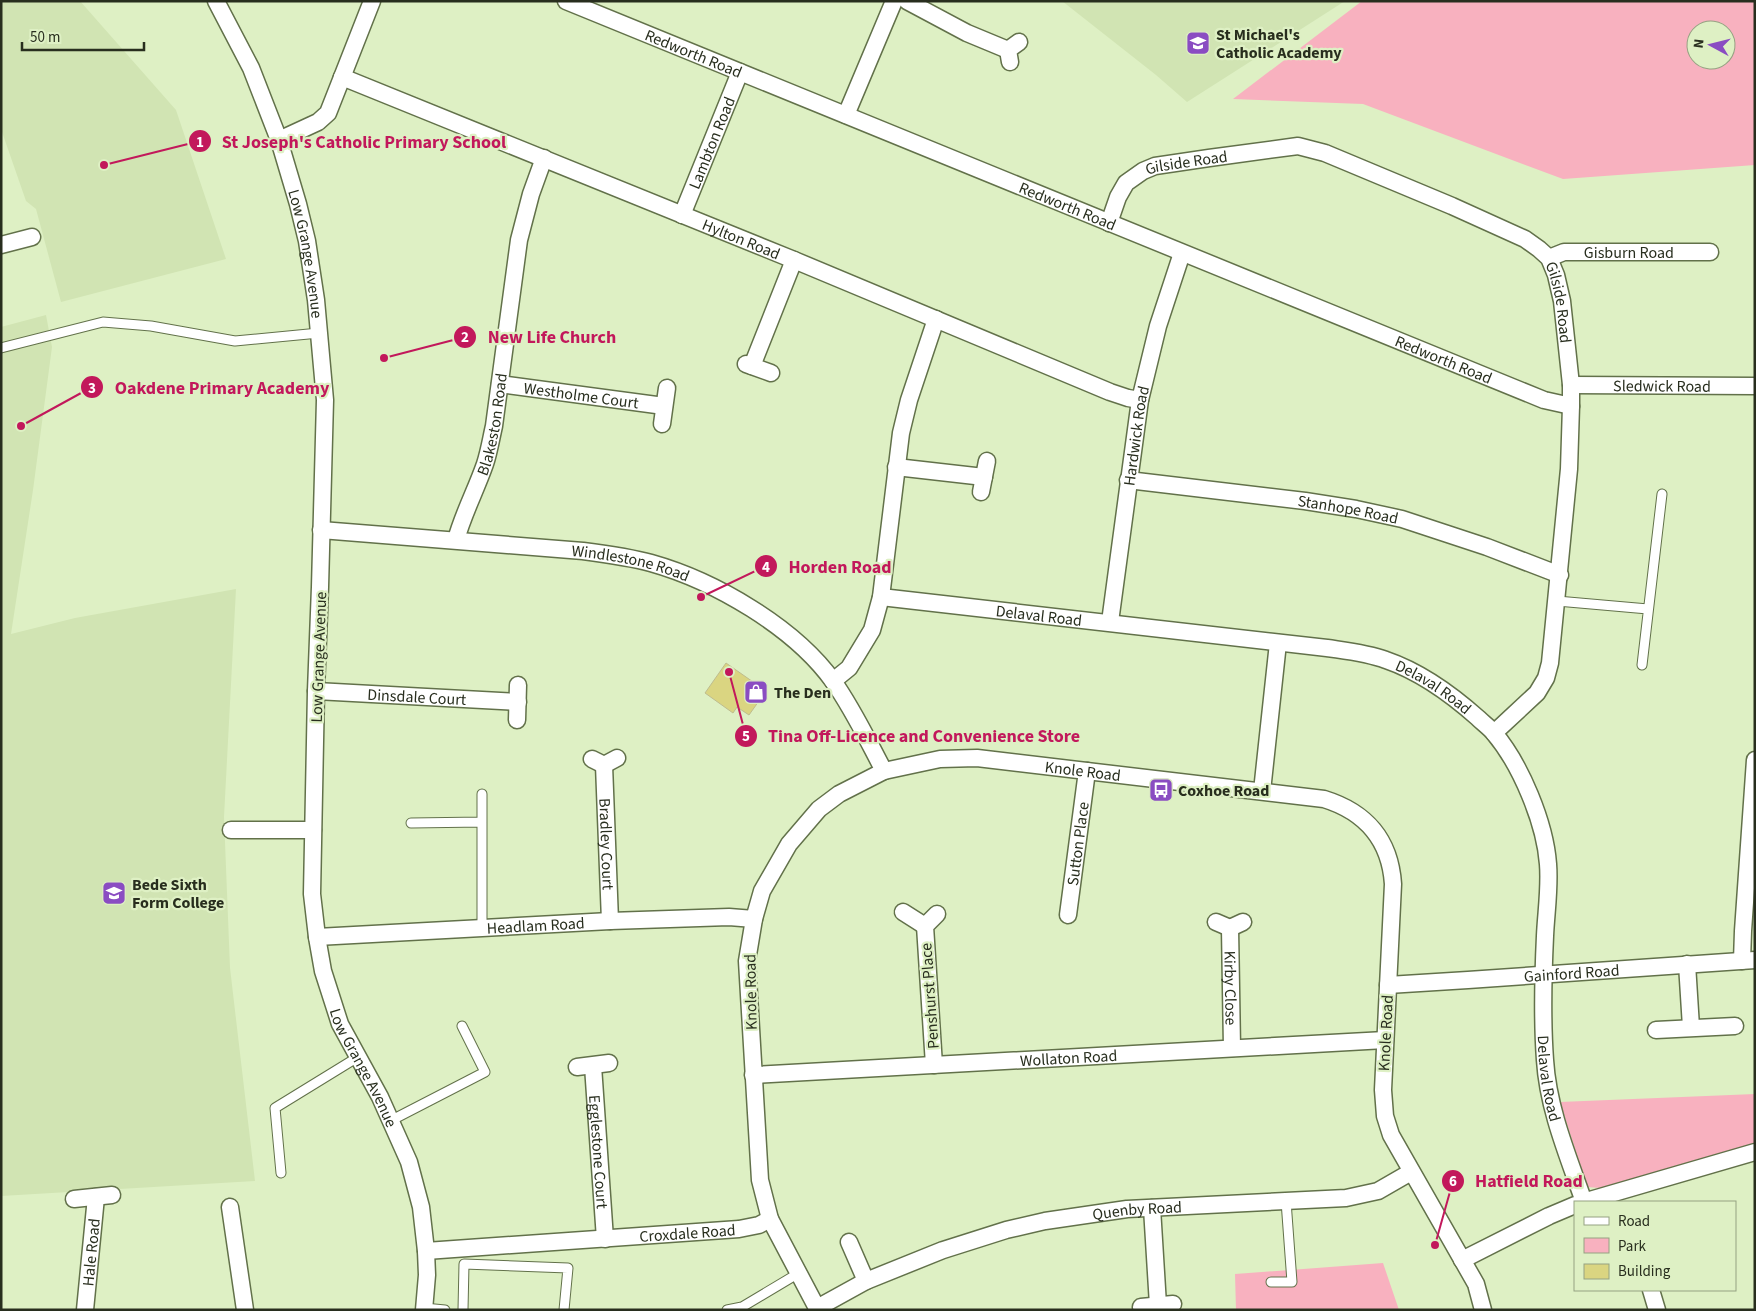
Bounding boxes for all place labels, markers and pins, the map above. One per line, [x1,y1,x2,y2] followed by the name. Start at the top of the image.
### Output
[1216,24,1342,64] place label: St Michael's Catholic Academy
[1185,30,1211,56] school or university icon: St Michael's Catholic Academy
[187,125,517,158] callout: St Joseph's Catholic Primary School
[453,320,626,353] callout: New Life Church
[80,371,339,404] callout: Oakdene Primary Academy
[753,550,901,583] callout: Horden Road
[743,679,769,705] shop icon: The Den
[774,682,831,704] place label: The Den
[733,719,1090,752] callout: Tina Off-Licence and Convenience Store
[1148,777,1174,803] bus stop icon: Coxhoe Road
[1178,780,1269,802] place label: Coxhoe Road
[132,874,224,914] place label: Bede Sixth Form College
[101,880,127,906] school or university icon: Bede Sixth Form College
[1440,1164,1593,1197] callout: Hatfield Road

